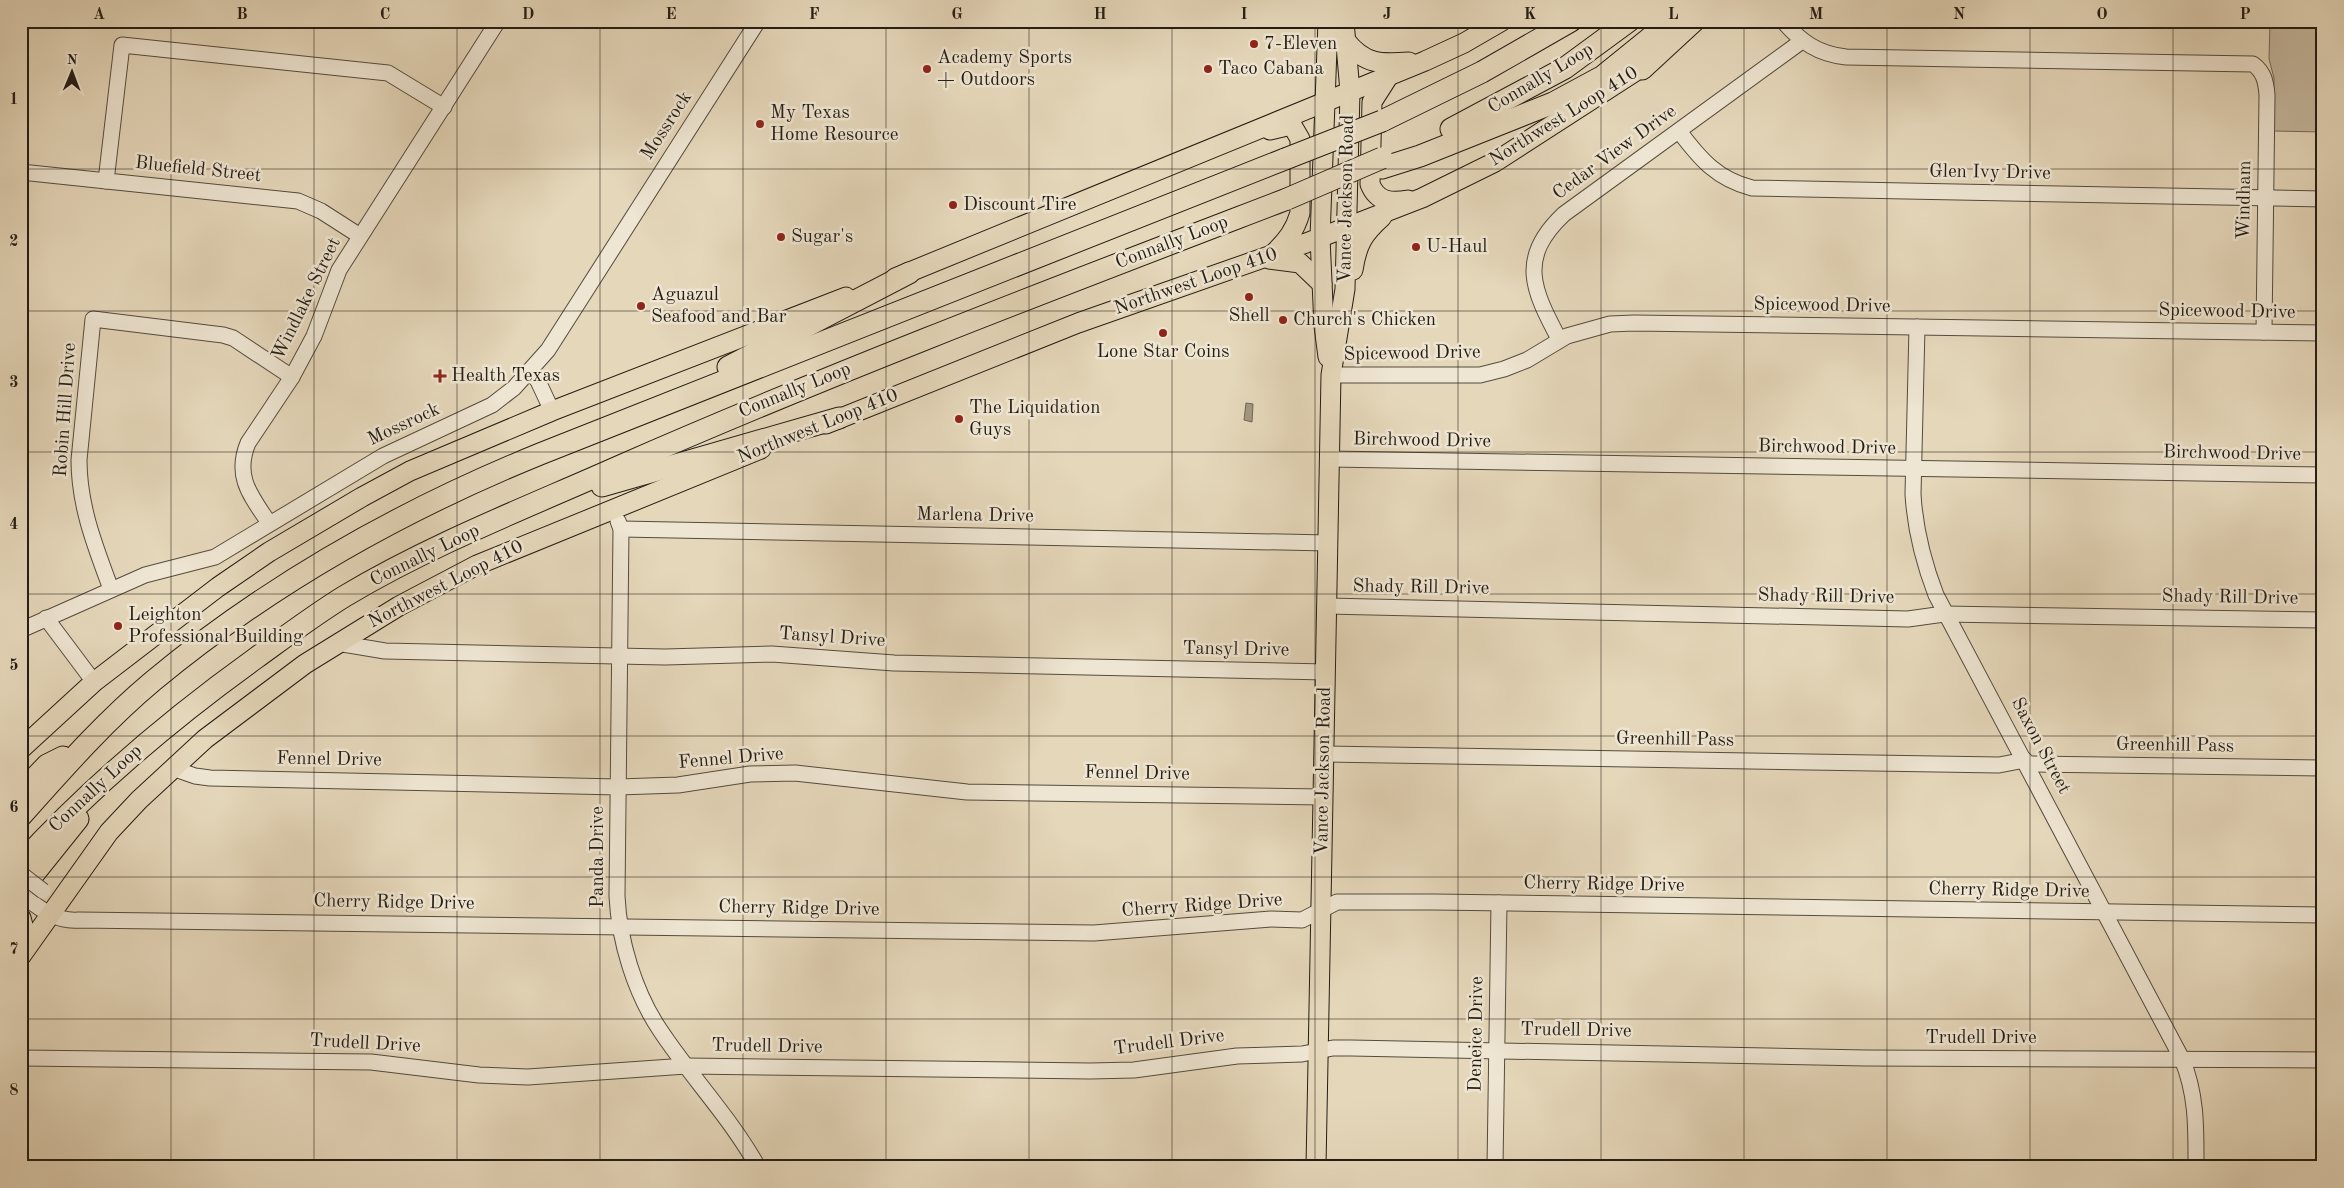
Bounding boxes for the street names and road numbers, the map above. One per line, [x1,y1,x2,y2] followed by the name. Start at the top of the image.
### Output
[1485,40,1597,118] street label: Connally Loop
[1486,64,1642,170] street label: Northwest Loop 410
[638,88,696,164] street label: Mossrock
[1550,102,1680,204] street label: Cedar View Drive
[1336,115,1358,283] street label: Vance Jackson Road
[134,154,262,186] street label: Bluefield Street
[2235,160,2255,240] street label: Windham
[1929,162,2051,184] street label: Glen Ivy Drive
[1113,213,1231,273] street label: Connally Loop
[269,235,345,363] street label: Windlake Street
[1112,245,1280,319] street label: Northwest Loop 410
[1753,295,1891,317] street label: Spicewood Drive
[2158,301,2296,323] street label: Spicewood Drive
[52,342,80,478] street label: Robin Hill Drive
[1343,343,1481,365] street label: Spicewood Drive
[736,360,854,422] street label: Connally Loop
[735,386,901,468] street label: Northwest Loop 410
[365,400,443,450] street label: Mossrock
[1353,430,1491,452] street label: Birchwood Drive
[1758,437,1896,459] street label: Birchwood Drive
[2163,443,2301,465] street label: Birchwood Drive
[916,505,1034,527] street label: Marlena Drive
[367,521,483,591] street label: Connally Loop
[365,538,527,632] street label: Northwest Loop 410
[1352,577,1490,599] street label: Shady Rill Drive
[1757,586,1895,608] street label: Shady Rill Drive
[2161,587,2299,609] street label: Shady Rill Drive
[778,625,886,651] street label: Tansyl Drive
[1183,640,1289,660] street label: Tansyl Drive
[1313,687,1335,855] street label: Vance Jackson Road
[2007,695,2073,797] street label: Saxon Street
[1616,729,1734,751] street label: Greenhill Pass
[2116,735,2234,757] street label: Greenhill Pass
[46,741,146,837] street label: Connally Loop
[678,745,784,773] street label: Fennel Drive
[276,750,382,770] street label: Fennel Drive
[1084,764,1190,784] street label: Fennel Drive
[589,806,608,908] street label: Panda Drive
[1523,874,1685,896] street label: Cherry Ridge Drive
[1928,880,2090,902] street label: Cherry Ridge Drive
[1121,891,1283,921] street label: Cherry Ridge Drive
[313,892,475,914] street label: Cherry Ridge Drive
[718,898,880,920] street label: Cherry Ridge Drive
[1466,976,1488,1092] street label: Deneice Drive
[1520,1021,1632,1041] street label: Trudell Drive
[1113,1027,1225,1059] street label: Trudell Drive
[1925,1029,2037,1048] street label: Trudell Drive
[309,1032,421,1056] street label: Trudell Drive
[711,1037,823,1057] street label: Trudell Drive

